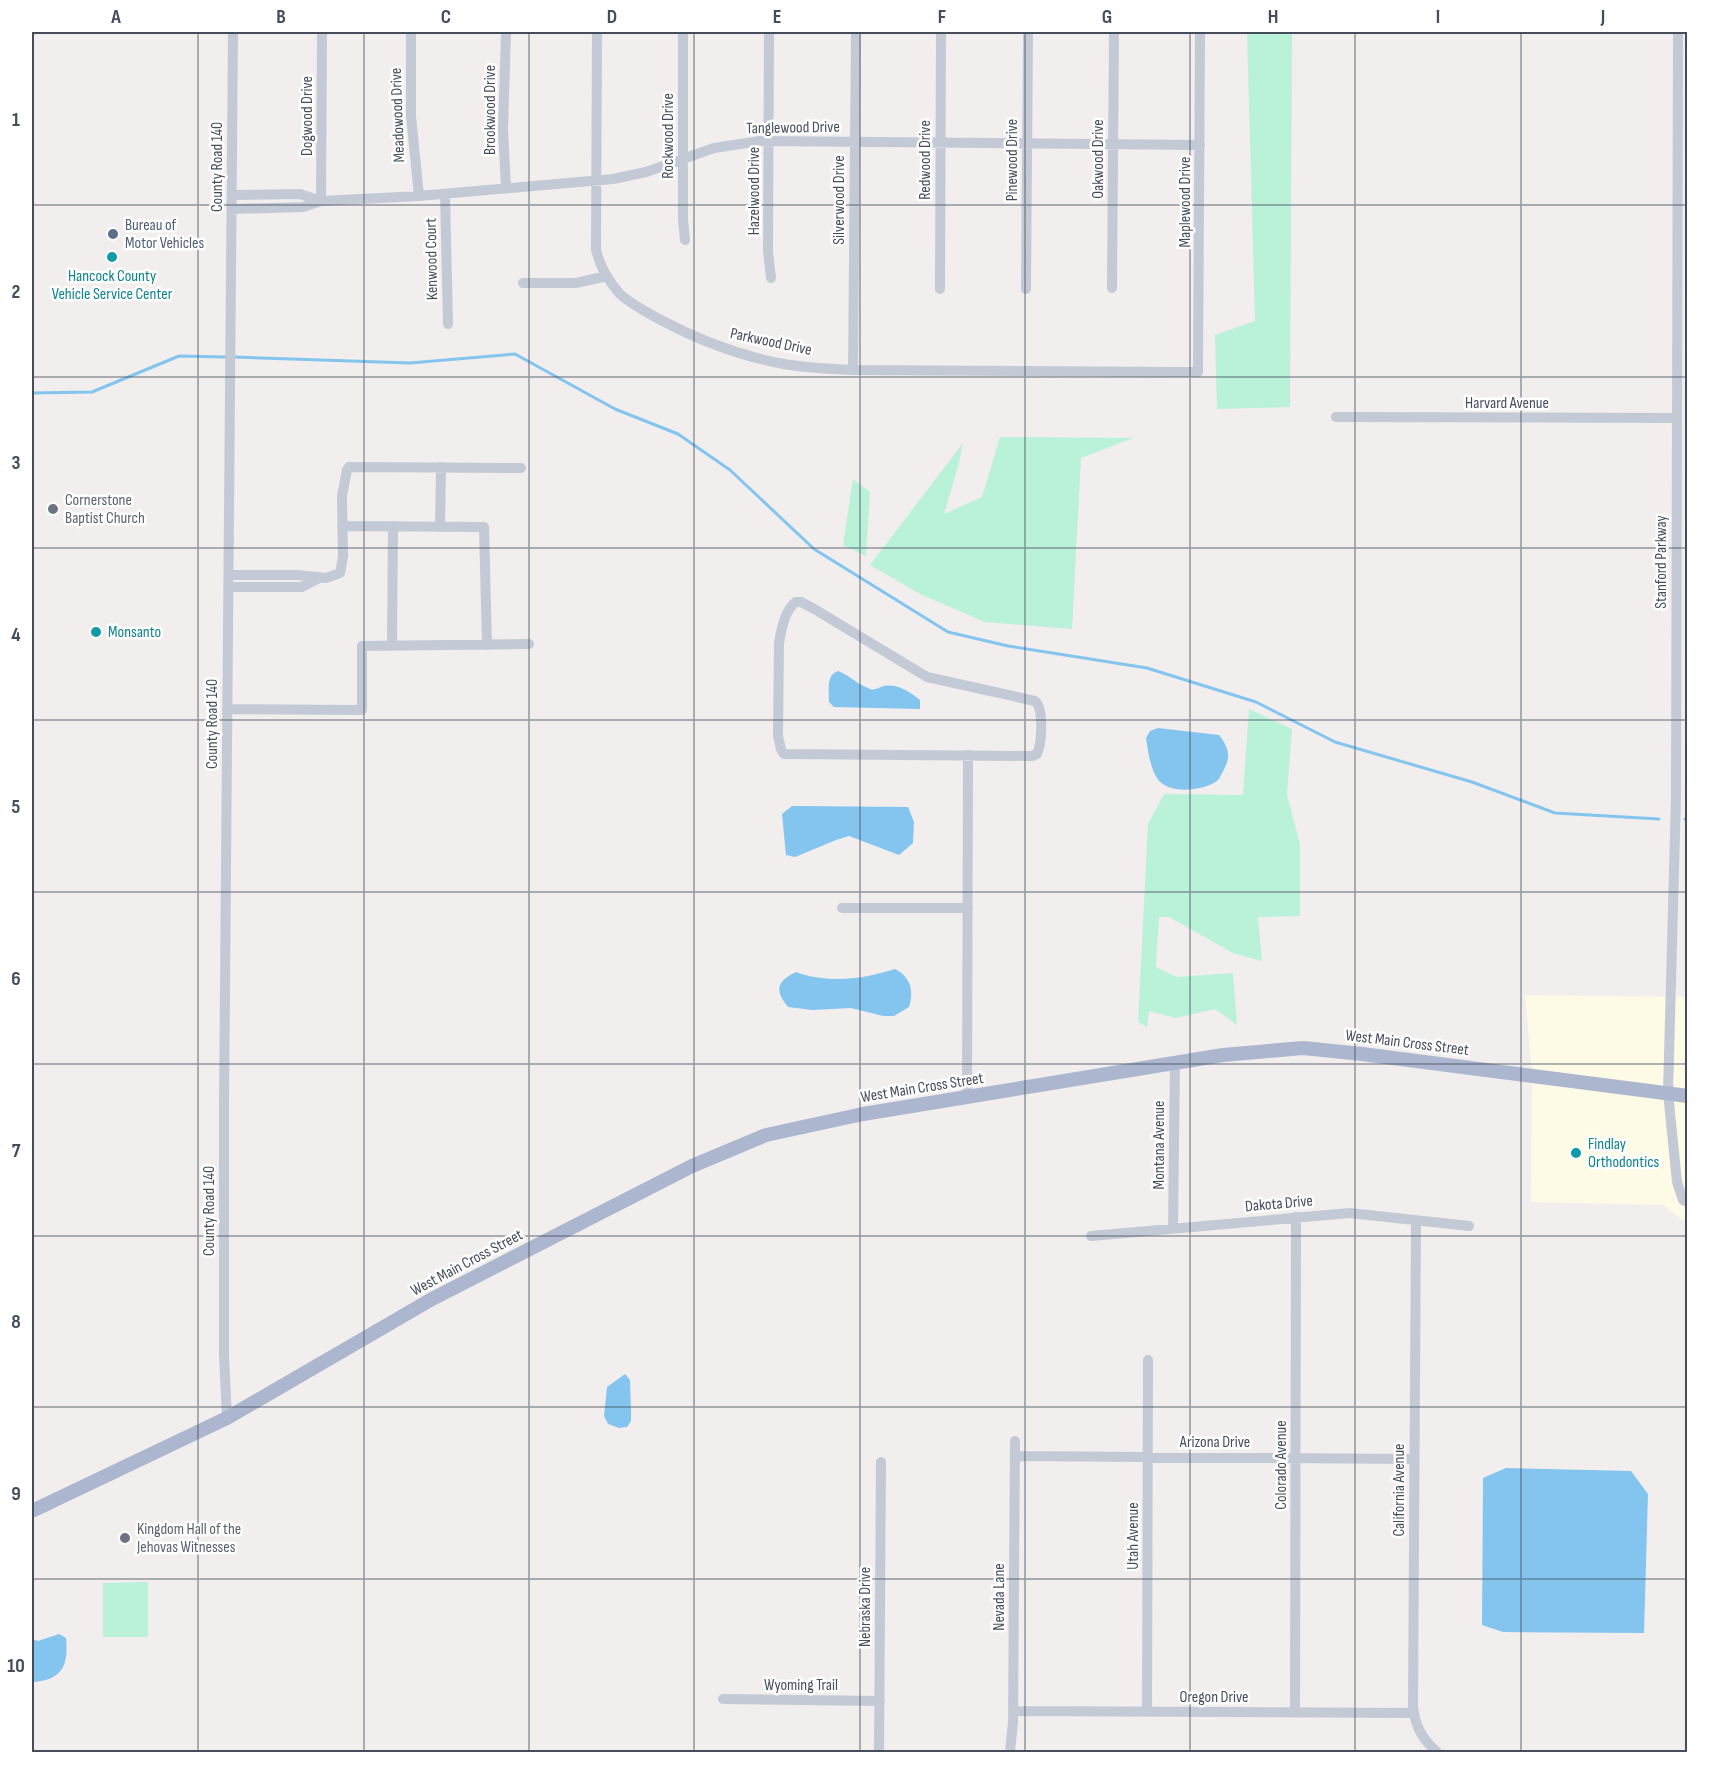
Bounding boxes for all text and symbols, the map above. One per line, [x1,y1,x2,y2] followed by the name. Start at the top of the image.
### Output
[110,5,121,29] text: A
[276,5,286,29] text: B
[441,5,451,29] text: C
[607,5,617,29] text: D
[773,5,781,29] text: E
[938,5,946,29] text: F
[1102,5,1112,29] text: G
[1268,5,1278,29] text: H
[1436,5,1440,29] text: I
[1600,5,1605,29] text: J
[481,65,500,155] street label: Brookwood Drive
[387,67,409,163] street label: Meadowood Drive
[298,76,317,156] street label: Dogwood Drive
[659,93,678,179] street label: Rockwood Drive
[12,108,20,132] text: 1
[746,118,840,138] street label: Tanglewood Drive
[1003,119,1022,201] street label: Pinewood Drive
[1089,119,1108,199] street label: Oakwood Drive
[916,120,935,200] street label: Redwood Drive
[208,122,227,212] street label: County Road 140
[745,147,764,235] street label: Hazelwood Drive
[830,155,849,245] street label: Silverwood Drive
[1176,157,1195,248] street label: Maplewood Drive
[125,216,204,253] place label: Bureau of Motor Vehicles
[422,218,442,300] street label: Kenwood Court
[106,227,120,241] marker: Bureau of Motor Vehicles
[105,250,119,264] marker: Hancock County Vehicle Service Center
[52,267,173,304] place label: Hancock County Vehicle Service Center
[12,280,20,304] text: 2
[729,324,813,360] street label: Parkwood Drive
[1465,394,1549,413] street label: Harvard Avenue
[12,451,21,475] text: 3
[65,491,145,528] place label: Cornerstone Baptist Church
[46,502,60,516] marker: Cornerstone Baptist Church
[1652,515,1671,609] street label: Stanford Parkway
[11,623,21,647] text: 4
[108,623,161,642] place label: Monsanto
[89,625,103,639] marker: Monsanto
[203,679,222,769] street label: County Road 140
[12,795,21,819] text: 5
[11,967,21,991] text: 6
[1344,1026,1470,1060] street label: West Main Cross Street
[859,1069,985,1107] street label: West Main Cross Street
[1150,1101,1169,1189] street label: Montana Avenue
[1588,1135,1660,1172] place label: Findlay Orthodontics
[12,1139,21,1163] text: 7
[1569,1146,1583,1160] marker: Findlay Orthodontics
[200,1166,219,1256] street label: County Road 140
[1244,1192,1314,1216] street label: Dakota Drive
[408,1225,526,1301] street label: West Main Cross Street
[11,1310,21,1334] text: 8
[1272,1420,1291,1510] street label: Colorado Avenue
[1179,1433,1250,1452] street label: Arizona Drive
[1390,1443,1409,1537] street label: California Avenue
[11,1482,21,1506] text: 9
[1124,1502,1143,1570] street label: Utah Avenue
[136,1520,241,1557] place label: Kingdom Hall of the Jehovas Witnesses
[118,1531,132,1545] marker: Kingdom Hall of the Jehovas Witnesses
[990,1563,1009,1631] street label: Nevada Lane
[856,1567,875,1647] street label: Nebraska Drive
[7,1654,25,1678] text: 10
[764,1676,838,1695] street label: Wyoming Trail
[1180,1688,1248,1707] street label: Oregon Drive

